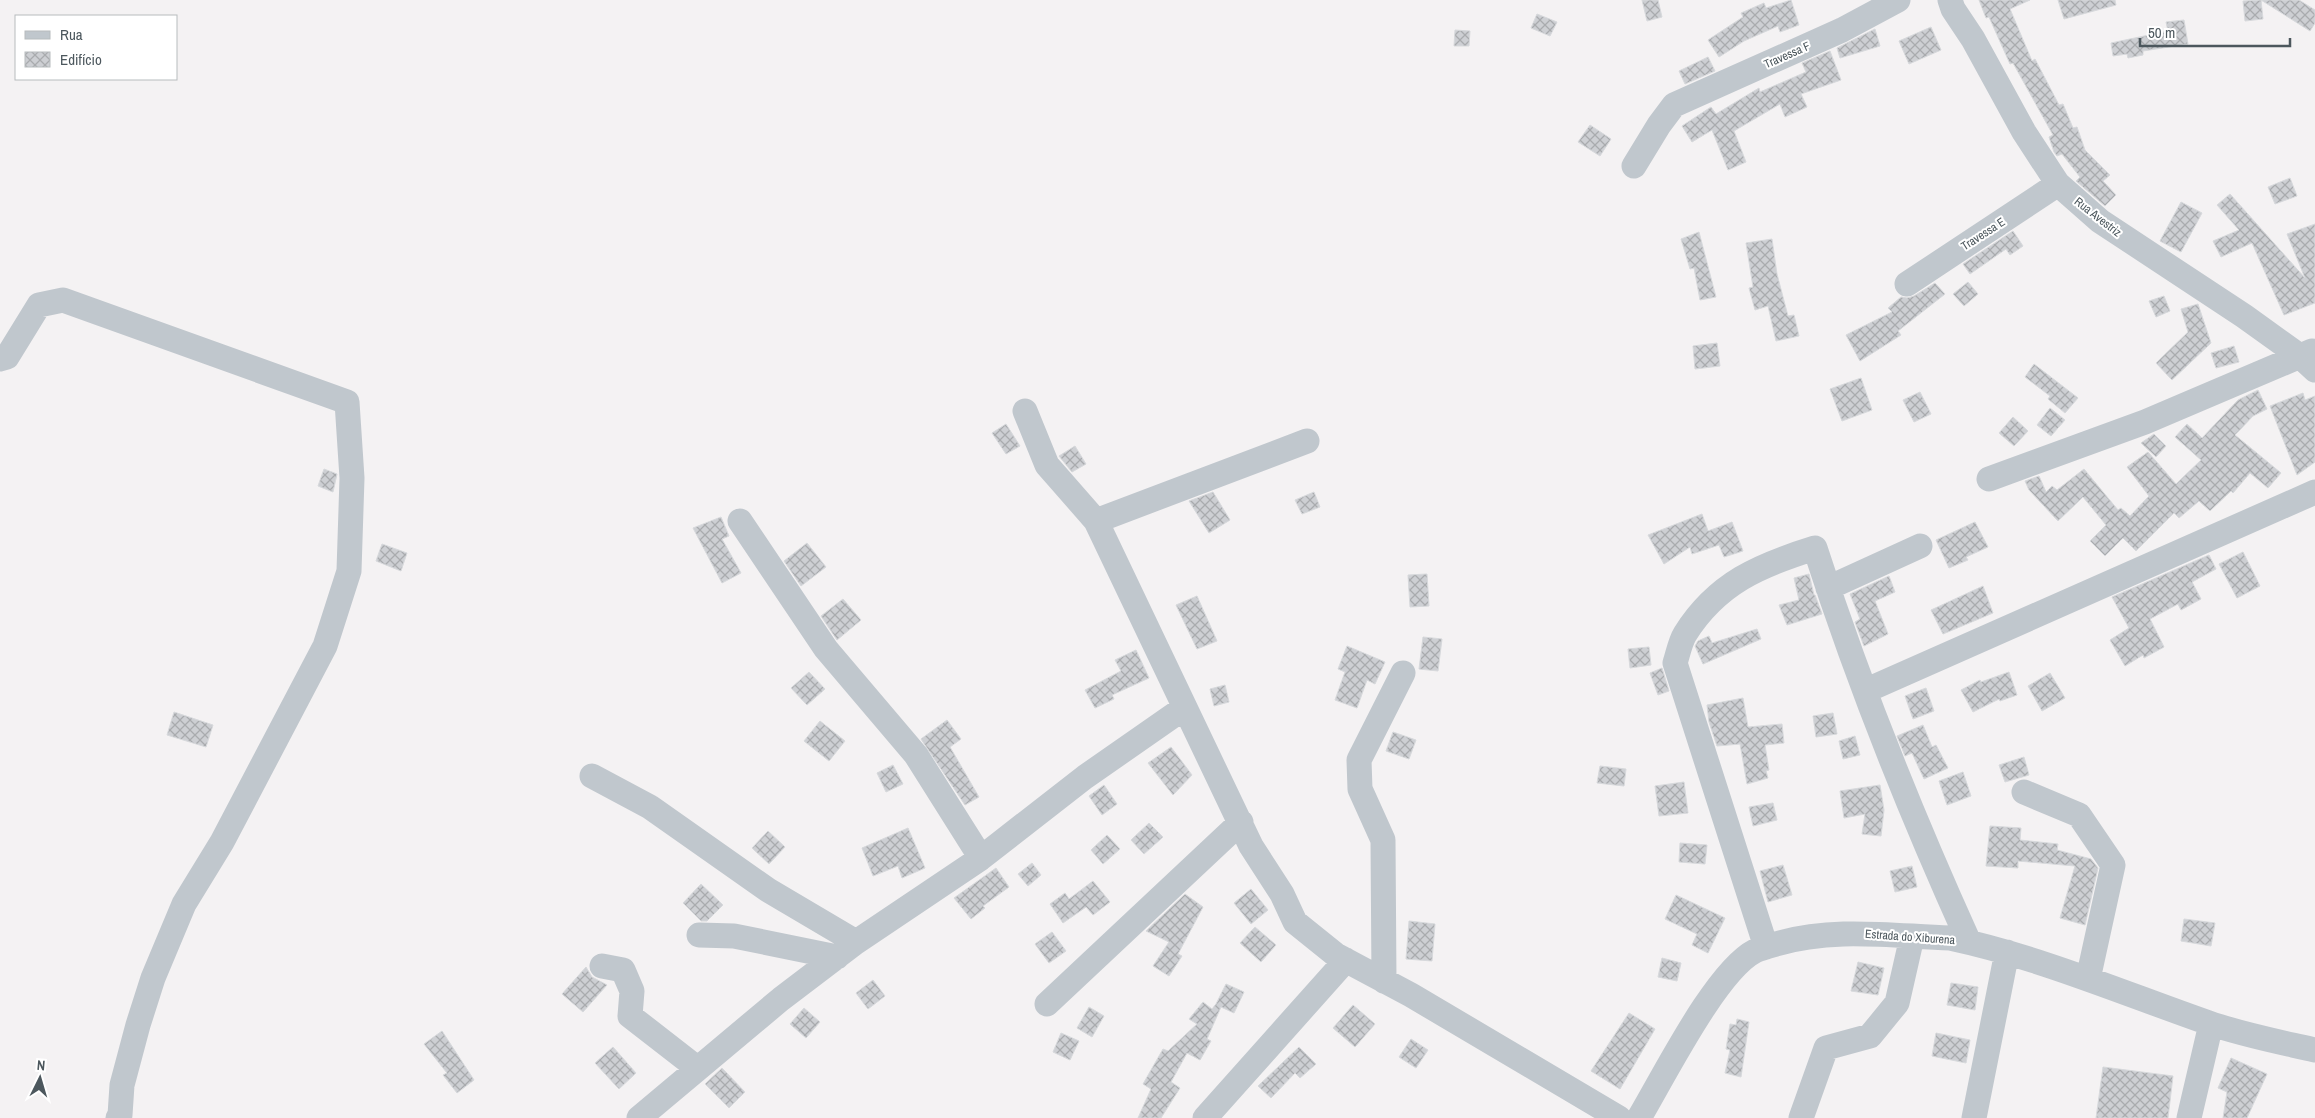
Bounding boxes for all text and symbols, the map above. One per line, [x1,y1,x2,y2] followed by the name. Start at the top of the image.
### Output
[15,15,178,80] legend
[2140,15,2290,47] scale bar
[2148,22,2175,43] text: 50 m
[60,24,83,45] text: Rua
[1761,38,1813,72] street label: Travessa F
[60,49,102,70] text: Edifício
[2071,194,2125,240] street label: Rua Avestriz
[1958,214,2008,254] street label: Travessa E
[1864,926,1956,948] street label: Estrada do Xiburena
[15,1053,65,1103] north arrow
[36,1056,46,1074] text: N

